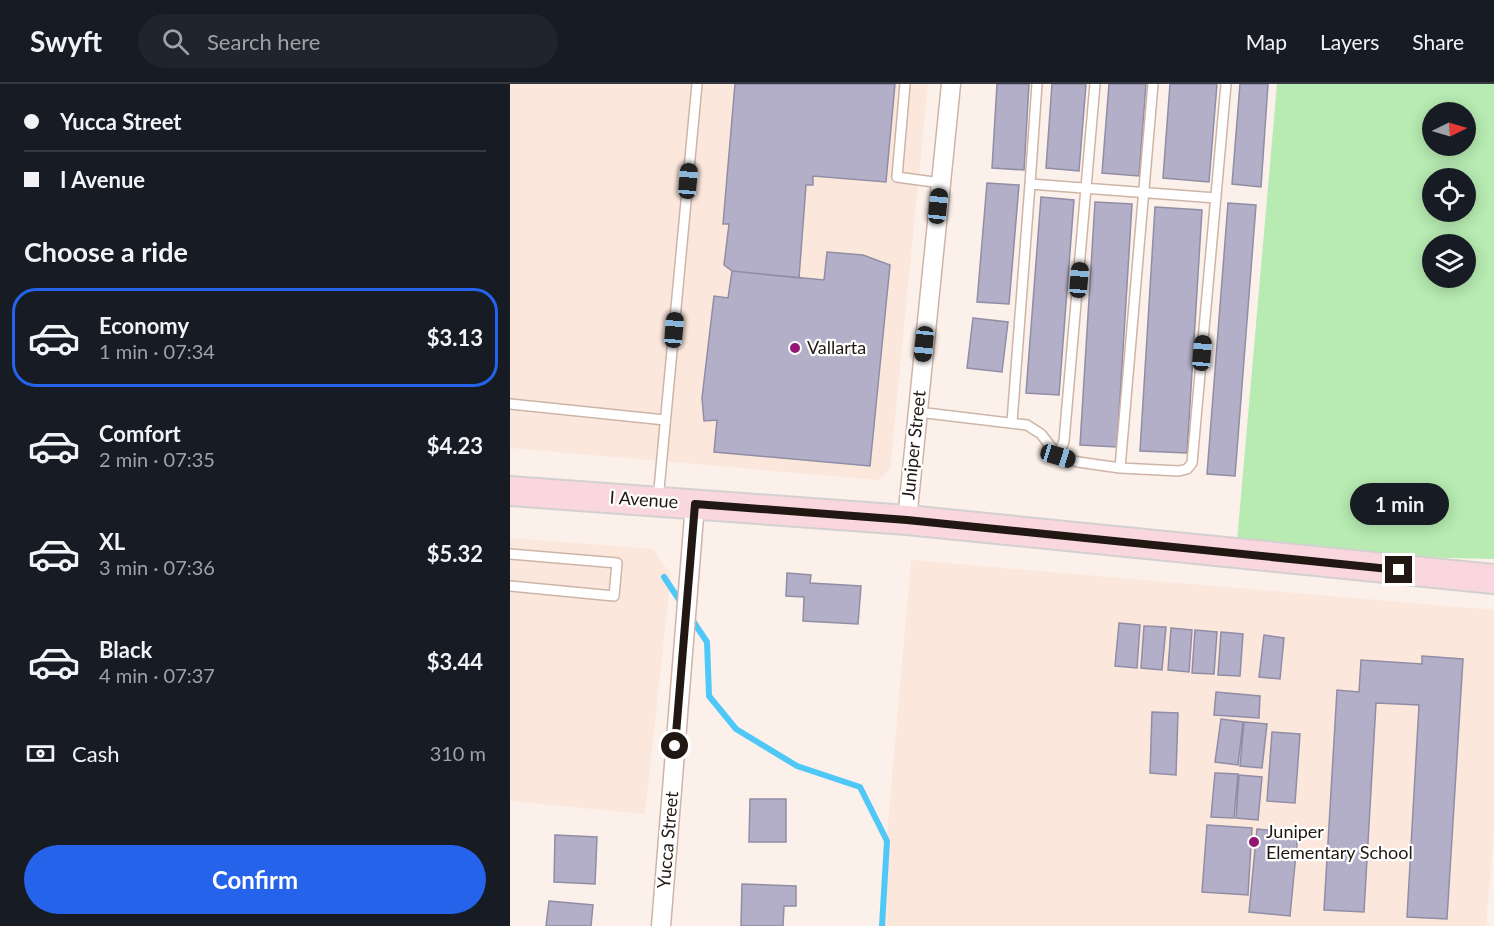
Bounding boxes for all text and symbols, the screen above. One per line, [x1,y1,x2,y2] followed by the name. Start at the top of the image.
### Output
[138,14,558,68] search box
[30,24,102,58] text: Swyft
[159,25,192,58] icon: search
[207,28,320,55] text: Search here
[1246,29,1287,54] text: Map
[1320,29,1379,54] text: Layers
[1412,29,1464,54] text: Share
[1422,102,1476,156] north arrow
[1422,102,1476,288] map controls
[60,108,182,135] text: Yucca Street
[677,162,699,200] car
[60,166,145,193] text: I Avenue
[1422,168,1476,222] button: locate
[927,187,949,225] car
[1422,234,1476,288] button: layers
[24,235,188,268] text: Choose a ride
[1068,261,1090,299] car
[27,311,81,365] icon: car
[663,311,685,349] car
[99,312,189,339] text: Economy
[427,324,483,351] text: $3.13
[913,325,935,363] car
[1191,334,1213,372] car
[807,336,866,358] place label: Vallarta
[99,339,215,363] text: 1 min · 07:34
[788,341,802,355] marker: Vallarta
[896,389,930,501] street label: Juniper Street
[27,419,81,473] icon: car
[99,420,181,447] text: Comfort
[427,432,483,459] text: $4.23
[1038,442,1078,470] car
[99,447,215,471] text: 2 min · 07:35
[1350,483,1448,525] callout: 1 min
[609,486,679,512] street label: I Avenue
[1375,492,1424,516] text: 1 min
[27,527,81,581] icon: car
[99,528,125,555] text: XL
[427,540,483,567] text: $5.32
[99,555,215,579] text: 3 min · 07:36
[1385,556,1412,583] route end
[27,635,81,689] icon: car
[99,636,152,663] text: Black
[427,648,483,675] text: $3.44
[99,663,215,687] text: 4 min · 07:37
[661,732,688,759] route start
[24,737,57,770] icon: cash
[72,740,119,767] text: Cash
[430,741,486,765] text: 310 m
[652,790,682,890] street label: Yucca Street
[1266,820,1413,863] place label: Juniper Elementary School
[1247,835,1261,849] marker: Juniper Elementary School
[24,845,486,914] button: Confirm

